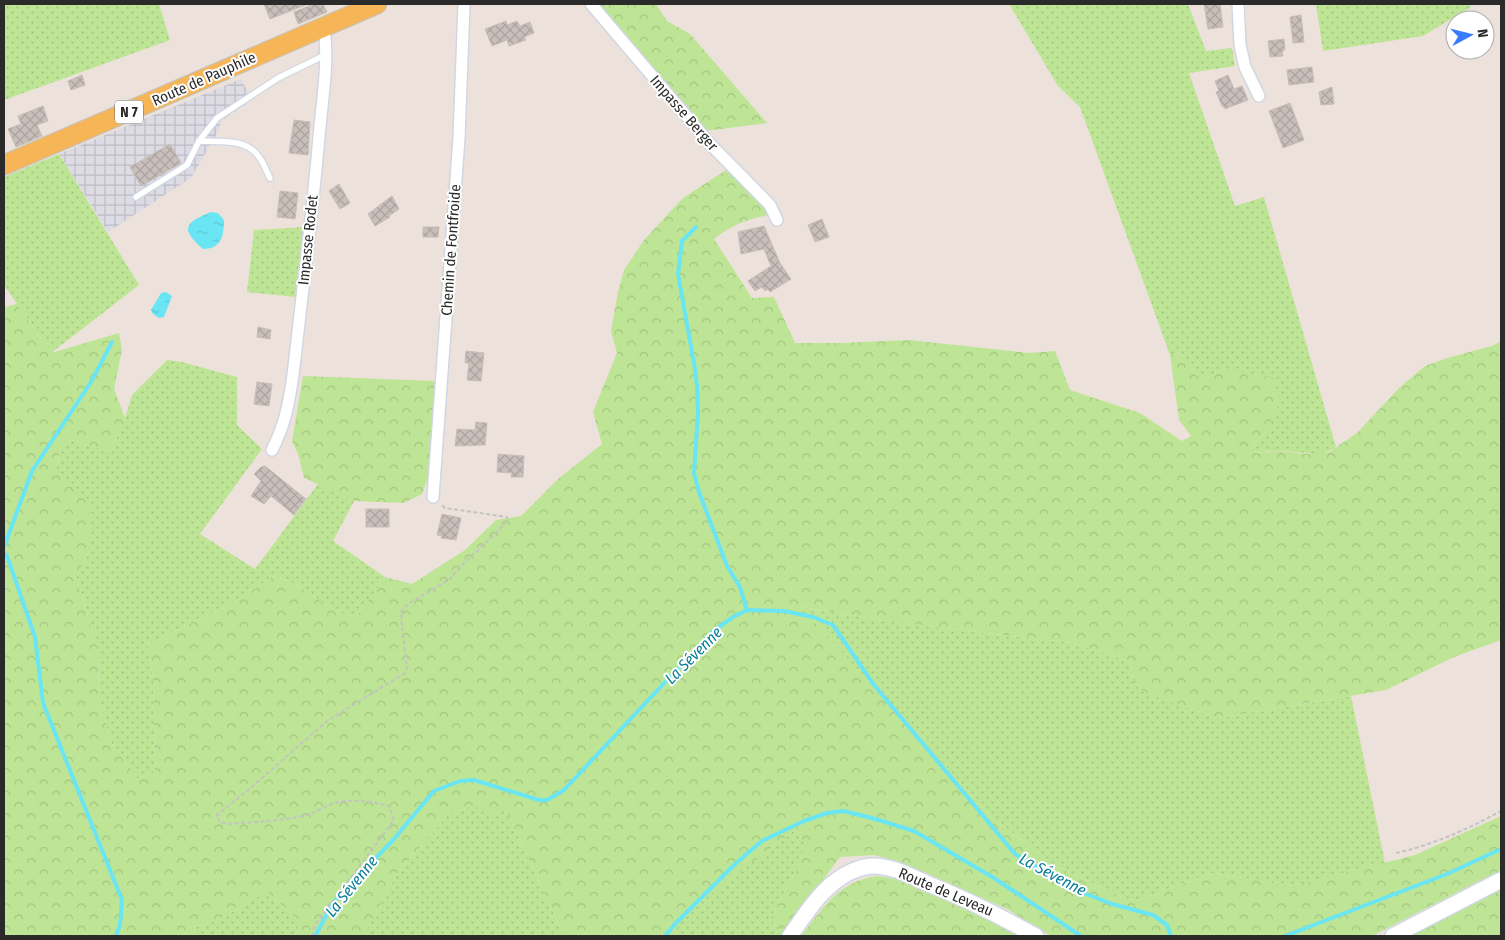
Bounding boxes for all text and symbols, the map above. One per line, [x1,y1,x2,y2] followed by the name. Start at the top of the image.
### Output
[1445,10,1495,60] north arrow
[1473,28,1491,39] text: N
[149,48,259,110] street label: Route de Pauphile
[646,72,722,155] street label: Impasse Berger
[115,100,143,124] road number: N 7
[437,184,465,316] street label: Chemin de Fontfroide
[294,194,322,286] street label: Impasse Rodet
[661,623,726,688] water label: La Sévenne
[1016,849,1090,900] water label: La Sévenne
[321,852,382,921] water label: La Sévenne
[896,864,996,920] street label: Route de Leveau

